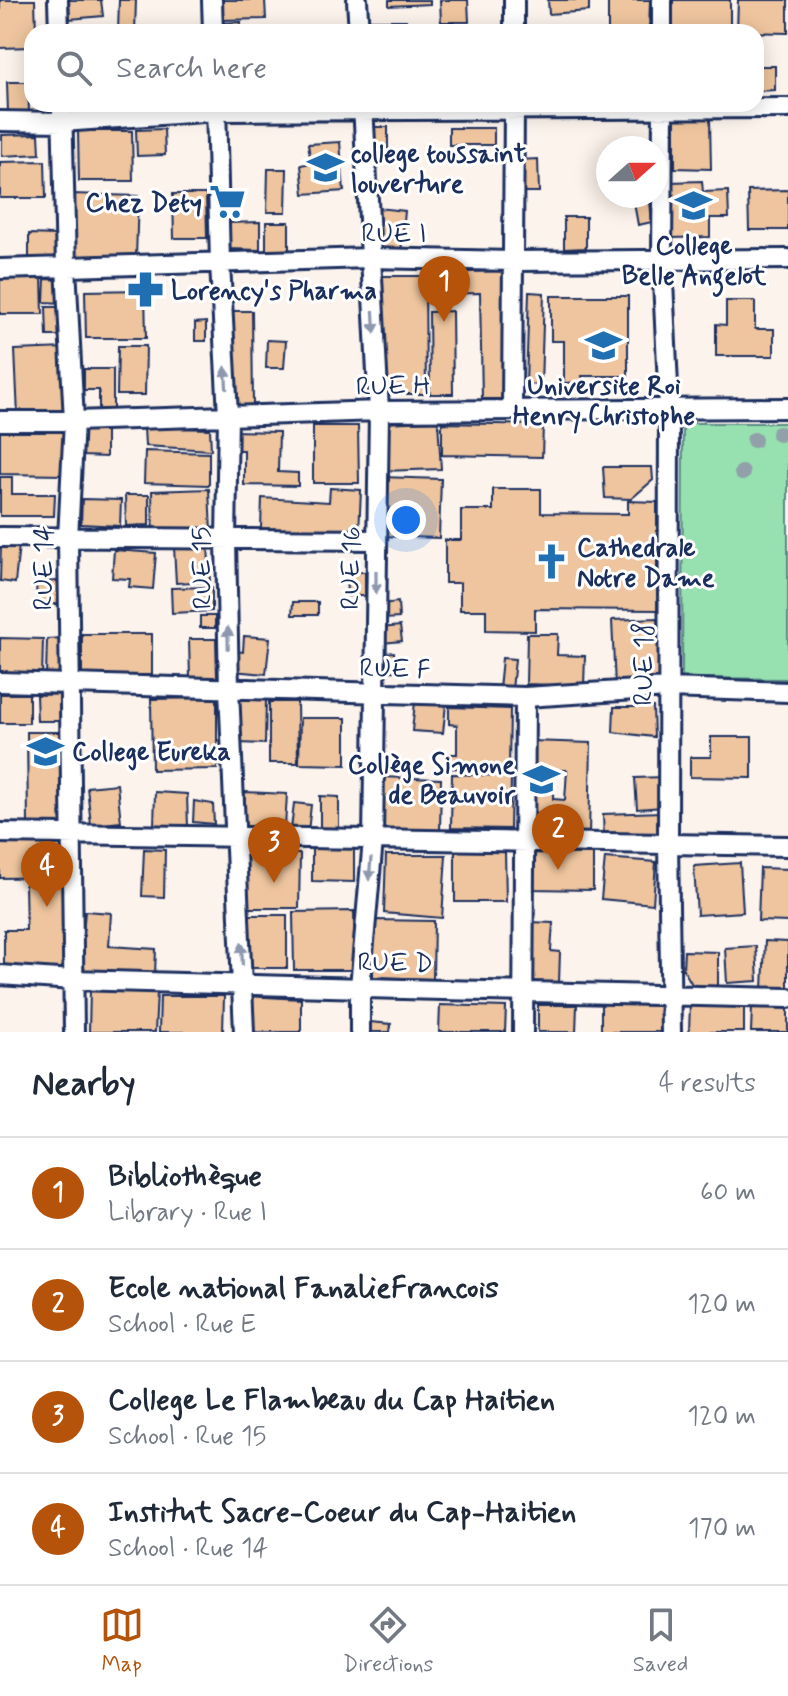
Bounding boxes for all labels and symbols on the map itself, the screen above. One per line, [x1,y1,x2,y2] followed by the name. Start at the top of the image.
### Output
[596,136,668,208] north arrow
[351,138,526,202] place label: college toussaint louverture
[306,149,344,187] school or university icon: college toussaint louverture
[209,183,247,221] supermarket icon: Chez Dety
[86,187,202,221] place label: Chez Dety
[675,187,713,225] school or university icon: College Belle Angelot
[361,218,427,252] street label: RUE I
[622,230,767,297] place label: College Belle Angelot
[418,256,470,322] pin: 1
[126,271,164,309] pharmacy icon: Lorency's Pharma
[171,275,377,309] place label: Lorency's Pharma
[368,310,381,335] one-way arrow
[585,327,623,365] school or university icon: Universite Roi Henry Christophe
[219,365,232,390] one-way arrow
[355,369,431,405] street label: RUE H
[513,370,695,434] place label: Universite Roi Henry Christophe
[386,500,426,540] your location
[28,526,62,610] street label: RUE 14
[185,526,221,610] street label: RUE 15
[334,526,370,610] street label: RUE 16
[577,532,715,596] place label: Cathedrale Notre Dame
[532,543,570,581] church icon: Cathedrale Notre Dame
[370,570,382,595] one-way arrow
[628,622,662,706] street label: RUE 18
[222,625,234,650] one-way arrow
[359,652,431,688] street label: RUE F
[27,732,65,770] school or university icon: College Eureka
[72,736,231,771] place label: College Eureka
[348,749,516,813] place label: Collège Simone de Beauvoir
[522,760,560,798] school or university icon: Collège Simone de Beauvoir
[532,804,584,870] pin: 2
[248,817,300,883] pin: 3
[21,841,73,907] pin: 4
[363,857,376,882] one-way arrow
[235,941,248,966] one-way arrow
[357,946,433,982] street label: RUE D

